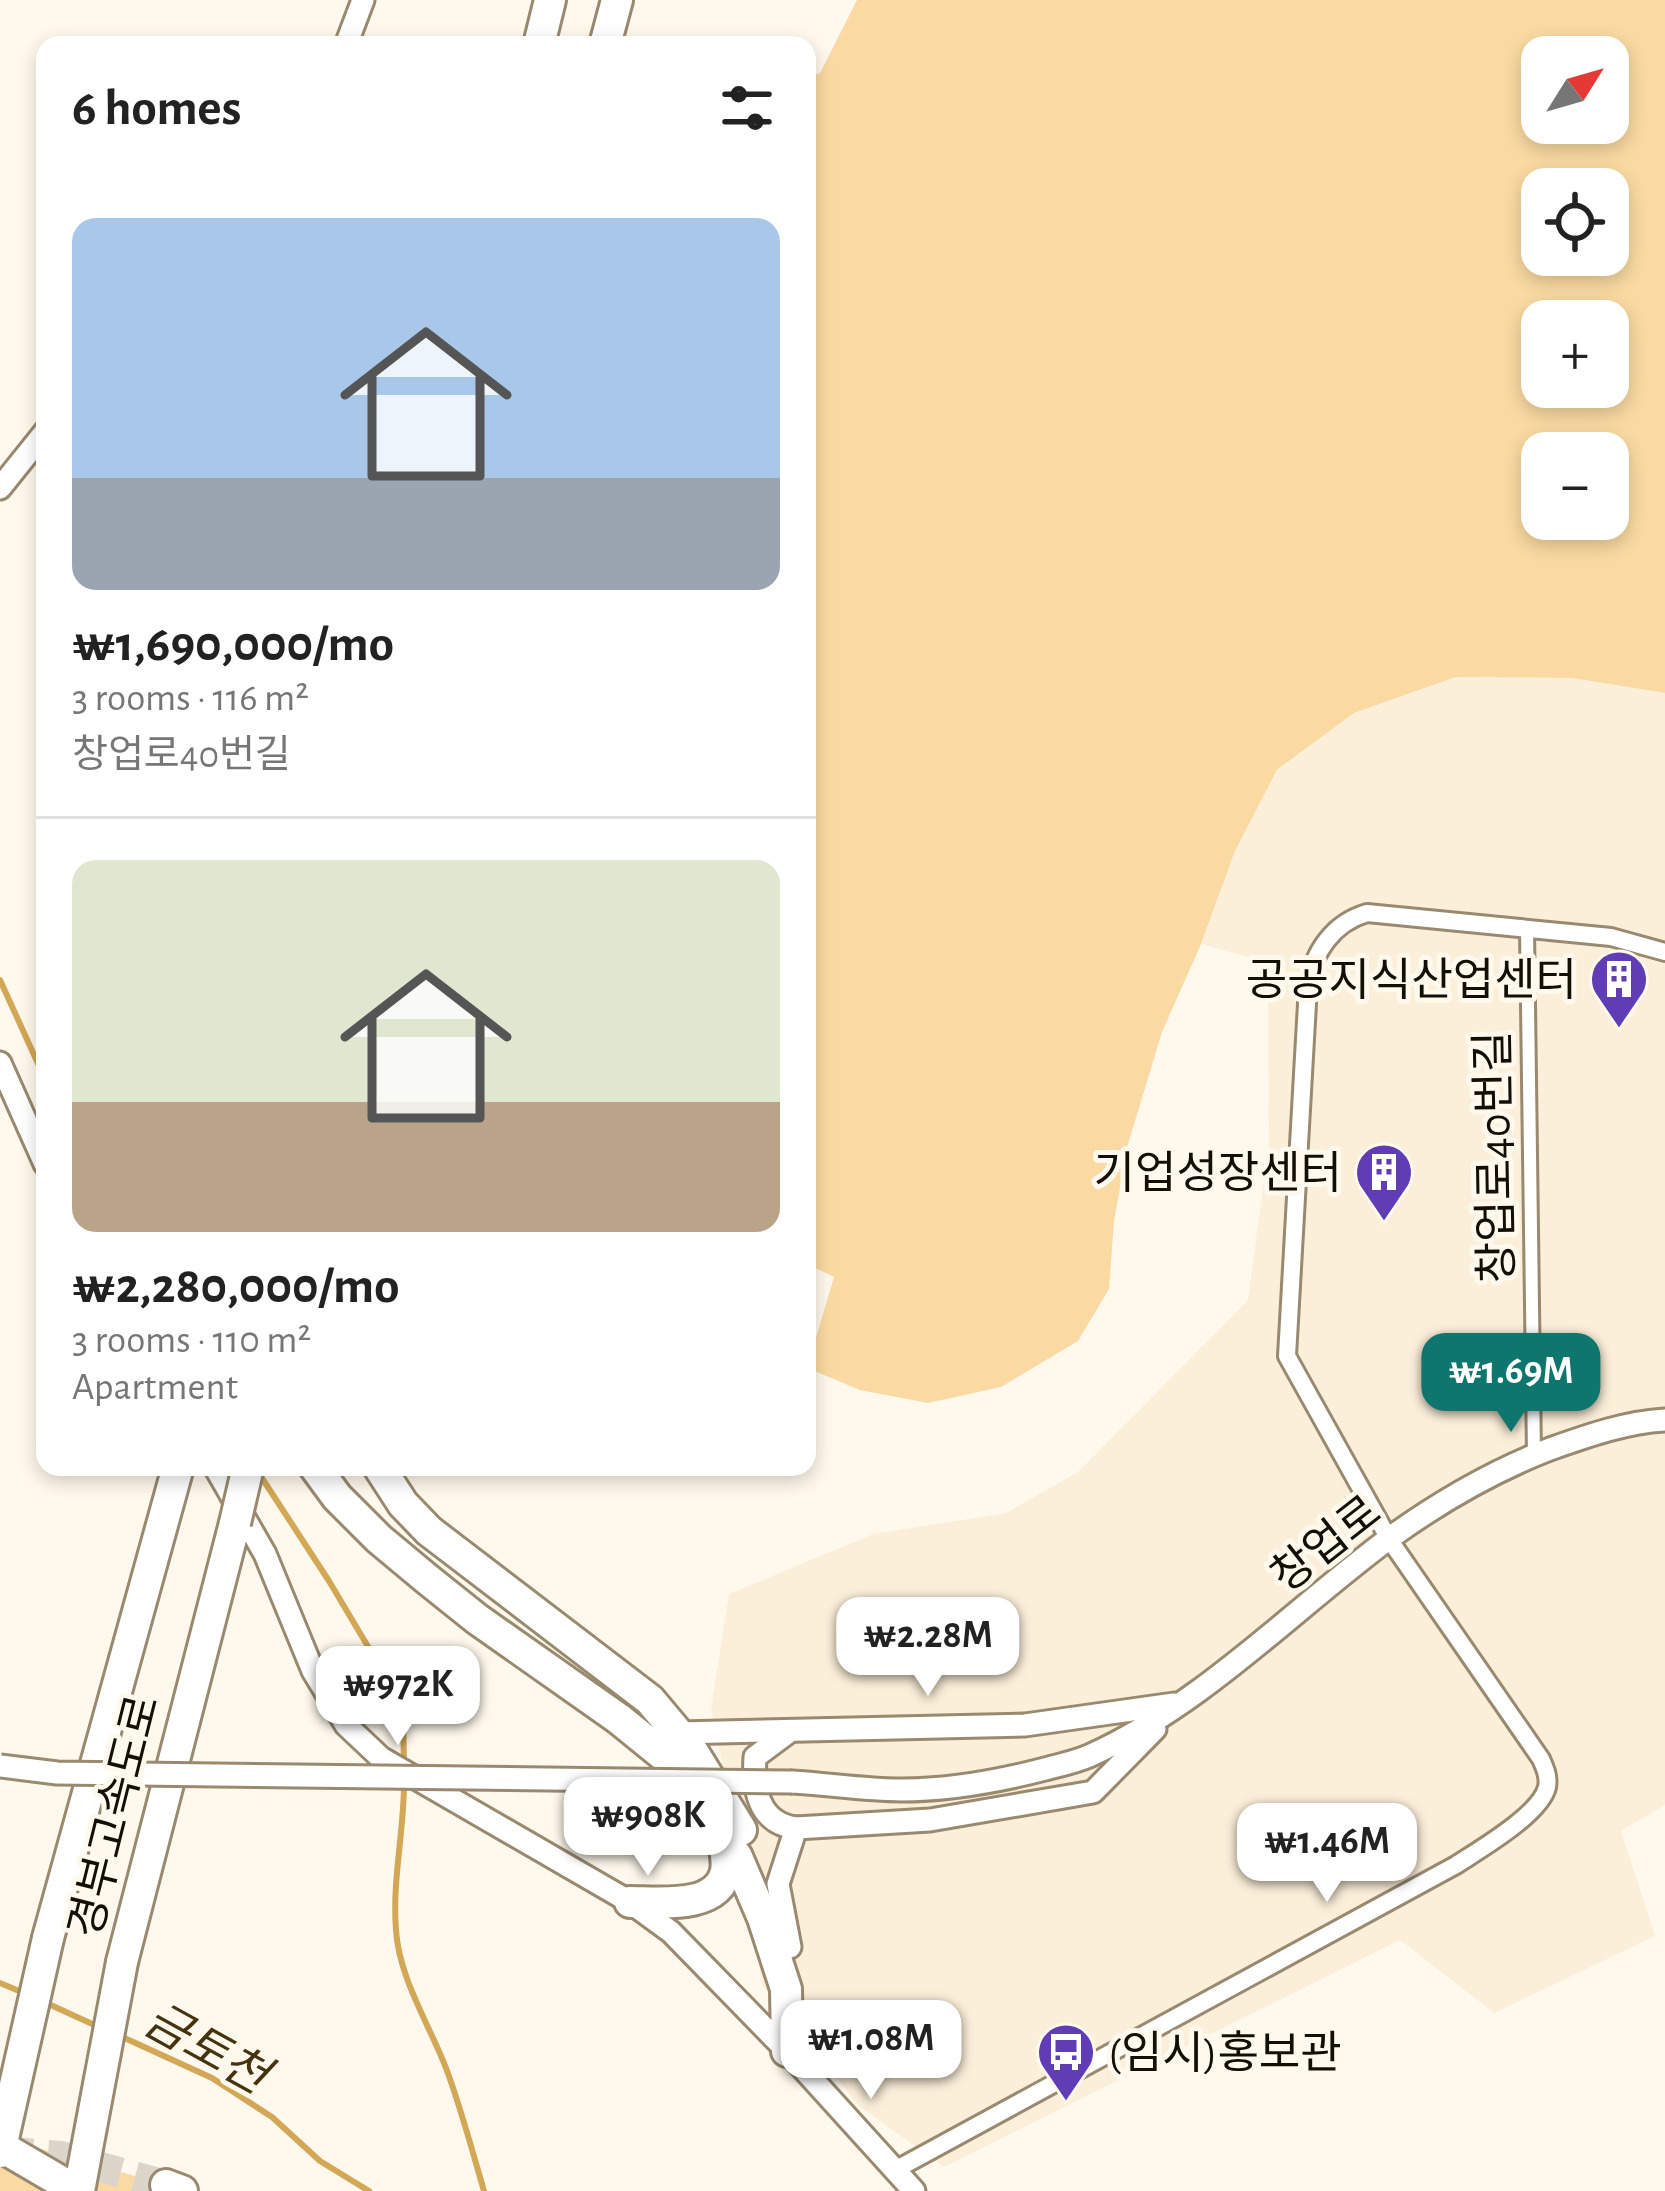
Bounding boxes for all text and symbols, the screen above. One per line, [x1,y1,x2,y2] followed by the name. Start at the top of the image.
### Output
[1521,36,1629,144] north arrow
[1521,36,1629,540] map controls
[714,75,780,141] icon: filters
[72,83,241,134] text: 6 homes
[1521,168,1629,276] button: locate
[318,296,534,512] icon: home
[1521,300,1629,408] button: +
[1521,432,1629,540] button: −
[72,619,394,670] text: ₩1,690,000/mo
[72,679,309,718] text: 3 rooms · 116 m²
[72,736,291,775] text: 창업로40번길
[318,938,534,1154] icon: home
[1588,948,1650,1030] building icon: 공공지식산업센터
[1246,957,1577,1004] place label: 공공지식산업센터
[1470,1030,1521,1284] street label: 창업로40번길
[1353,1141,1415,1223] building icon: 기업성장센터
[1094,1150,1342,1197] place label: 기업성장센터
[72,1261,399,1312] text: ₩2,280,000/mo
[72,1321,311,1360] text: 3 rooms · 110 m²
[1413,1333,1609,1435] pin: ₩1.69M
[1448,1352,1574,1391] text: ₩1.69M
[72,1368,238,1407] text: Apartment
[1263,1487,1389,1601] street label: 창업로
[830,1597,1026,1699] pin: ₩2.28M
[863,1616,993,1655] text: ₩2.28M
[314,1646,482,1748] pin: ₩972K
[343,1665,453,1704] text: ₩972K
[62,1690,167,1943] street label: 경부고속도로
[564,1777,732,1879] pin: ₩908K
[591,1796,705,1835] text: ₩908K
[1229,1803,1425,1905] pin: ₩1.46M
[1264,1822,1390,1861] text: ₩1.46M
[136,1995,280,2105] water label: 금토천
[773,2000,969,2102] pin: ₩1.08M
[807,2019,935,2058] text: ₩1.08M
[1035,2021,1097,2103] bus stop icon: (임시)홍보관
[1108,2030,1342,2077] place label: (임시)홍보관

